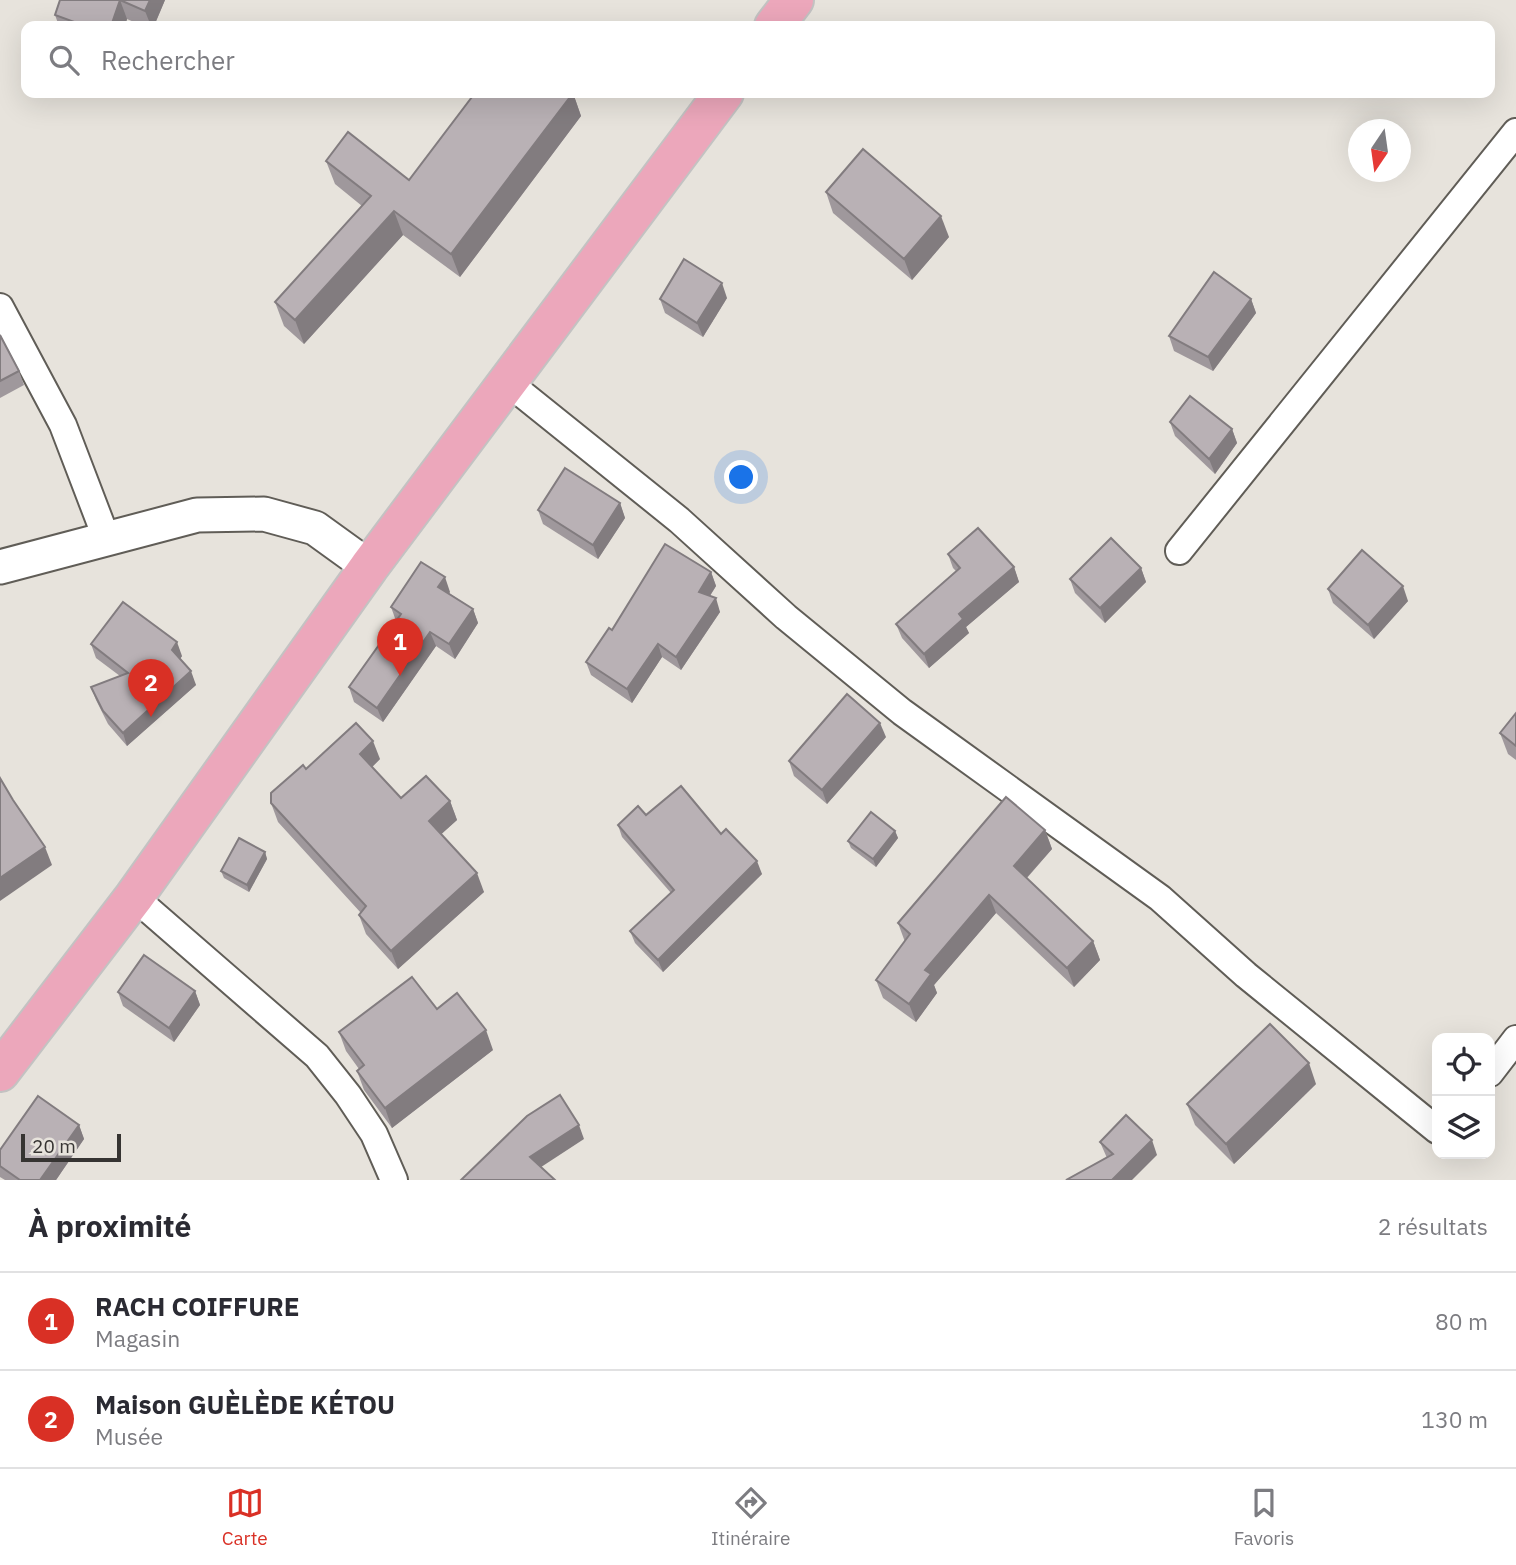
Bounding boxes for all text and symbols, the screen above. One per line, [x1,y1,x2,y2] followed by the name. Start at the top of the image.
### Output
[21,21,1495,98] search box
[45,41,83,79] icon: search
[101,43,235,77] text: Rechercher
[1348,119,1411,182] north arrow
[724,460,758,494] your location
[377,618,423,676] pin: 1
[128,659,174,717] pin: 2
[1432,1033,1495,1159] map controls
[1432,1033,1495,1096] button: locate
[1432,1096,1495,1159] button: layers
[21,1131,121,1163] scale bar
[32,1134,76,1158] text: 20 m
[28,1206,191,1245] text: À proximité
[1378,1211,1488,1241] text: 2 résultats
[95,1289,300,1323] text: RACH COIFFURE
[44,1306,58,1336] text: 1
[1435,1306,1488,1336] text: 80 m
[95,1323,180,1353] text: Magasin
[95,1387,395,1421] text: Maison GUÈLÈDE KÉTOU
[44,1404,58,1434] text: 2
[1421,1404,1488,1434] text: 130 m
[95,1421,163,1451] text: Musée
[222,1484,268,1550] tab: Carte
[711,1484,790,1550] tab: Itinéraire
[1234,1484,1294,1550] tab: Favoris

